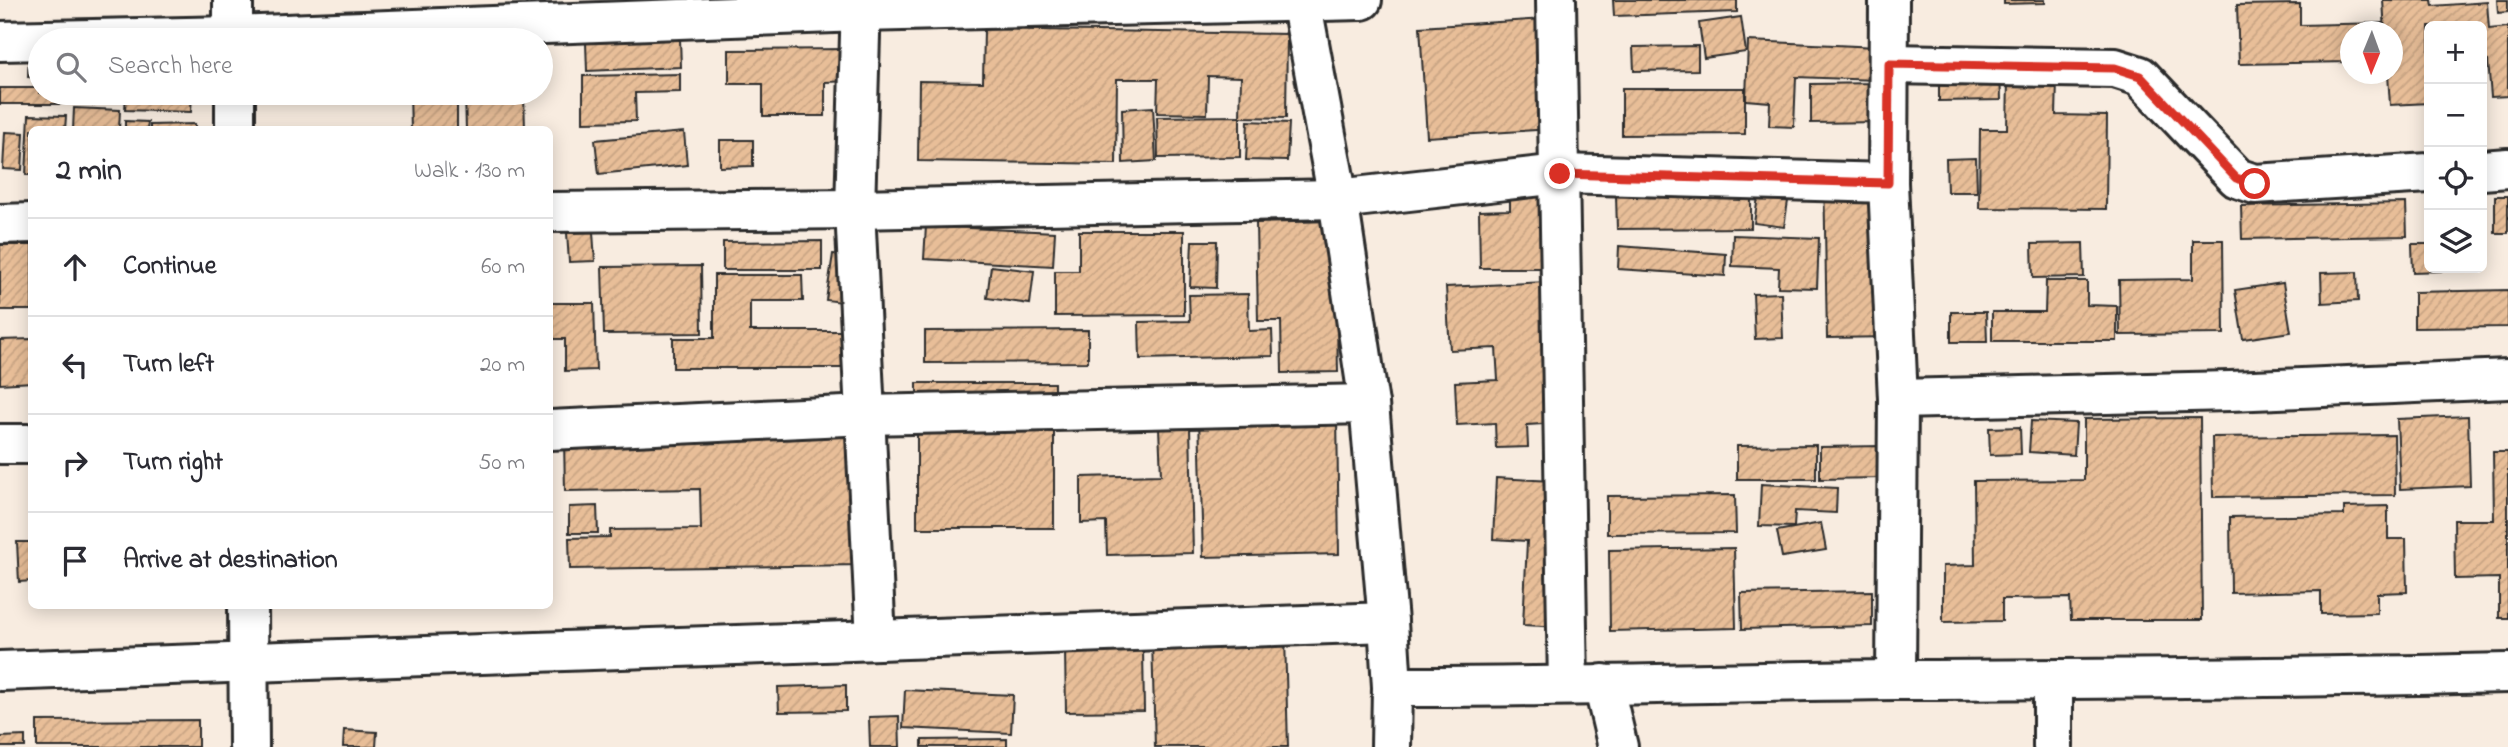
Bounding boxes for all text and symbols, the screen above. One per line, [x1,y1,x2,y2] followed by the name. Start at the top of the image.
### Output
[2340,21,2403,84] north arrow
[2424,21,2487,273] map controls
[2424,21,2487,84] button: +
[28,28,553,105] search box
[52,48,90,86] icon: search
[108,48,233,86] text: Search here
[2424,84,2487,147] button: −
[2424,147,2487,210] button: locate
[56,150,122,194] text: 2 min
[414,155,525,188] text: Walk · 130 m
[1544,158,1575,189] route end
[2239,168,2270,199] route start
[2424,210,2487,273] button: layers
[56,248,94,286] icon: ahead
[123,248,216,286] text: Continue
[481,251,525,284] text: 60 m
[56,346,94,384] icon: left
[123,346,214,384] text: Turn left
[480,349,525,382] text: 20 m
[56,444,94,482] icon: right
[123,444,223,482] text: Turn right
[478,447,525,480] text: 50 m
[56,542,94,580] icon: arrive
[123,542,338,580] text: Arrive at destination

